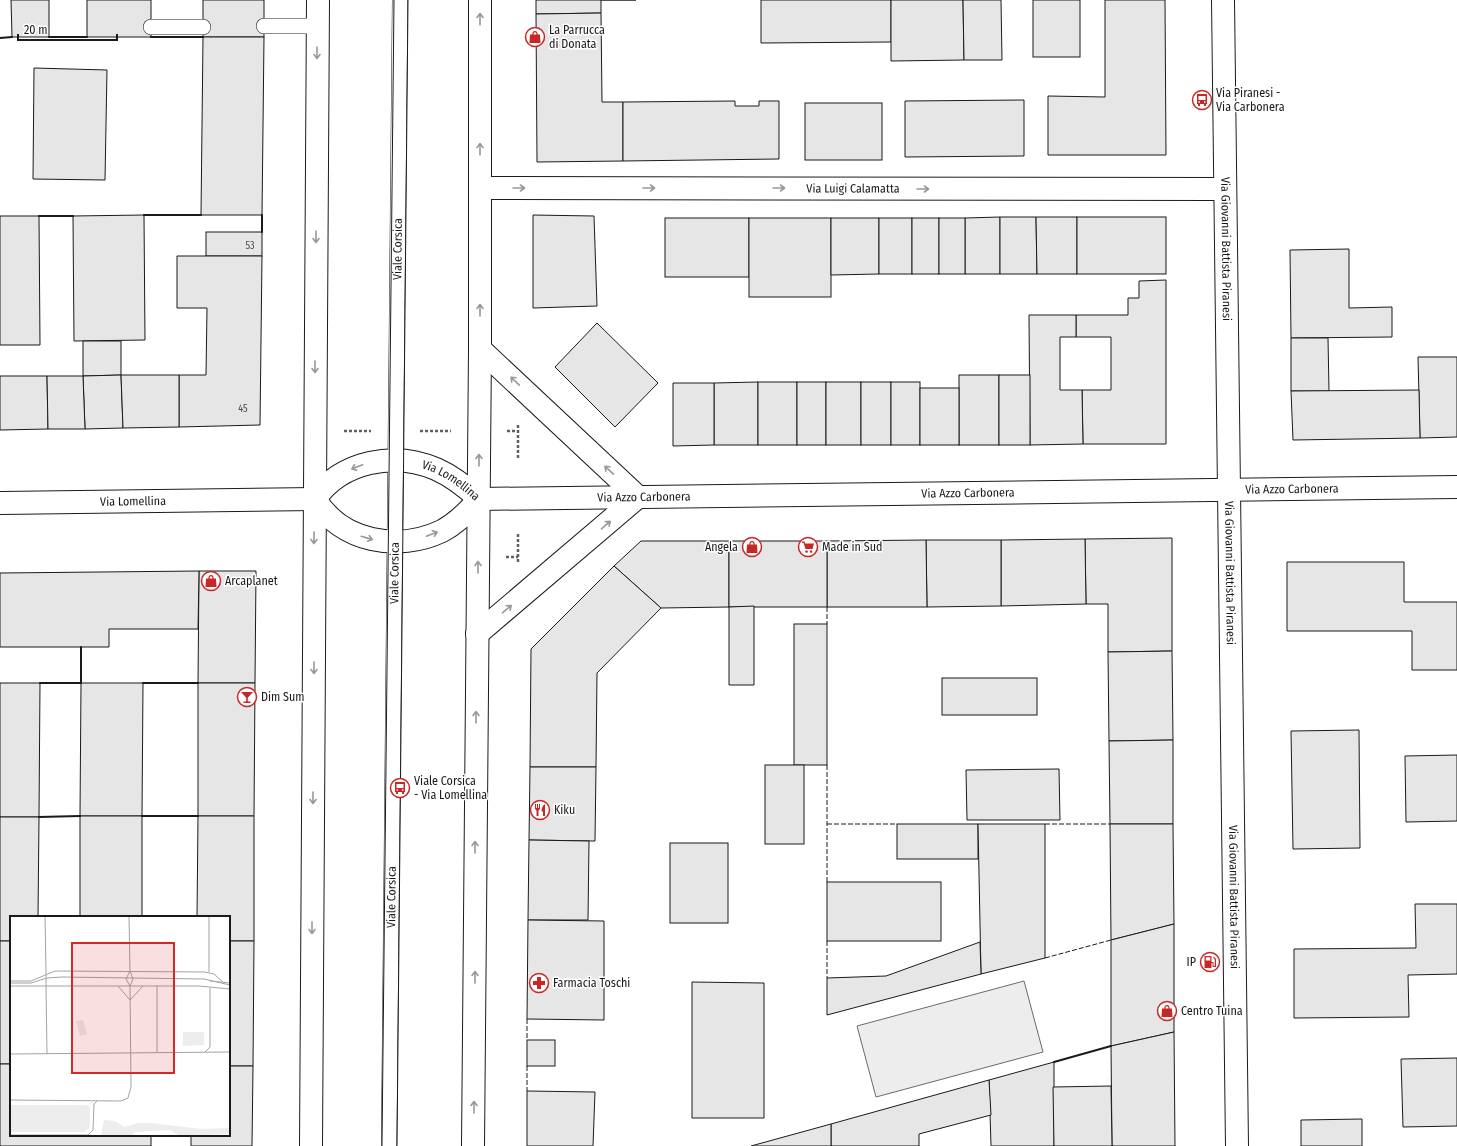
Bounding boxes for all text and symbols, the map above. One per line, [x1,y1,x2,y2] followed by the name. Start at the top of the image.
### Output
[476,13,484,26] one-way arrow
[18,16,117,42] scale bar
[24,23,48,37] text: 20 m
[549,23,605,51] place label: La Parrucca di Donata
[524,26,546,48] shop icon: La Parrucca di Donata
[313,46,321,59] one-way arrow
[1216,86,1285,114] place label: Via Piranesi - Via Carbonera
[1191,89,1213,111] bus stop icon: Via Piranesi - Via Carbonera
[476,143,484,156] one-way arrow
[1218,177,1234,321] street label: Via Giovanni Battista Piranesi
[806,181,900,196] street label: Via Luigi Calamatta
[512,184,525,192] one-way arrow
[642,184,655,192] one-way arrow
[772,184,785,192] one-way arrow
[916,185,929,193] one-way arrow
[390,218,405,280] street label: Viale Corsica
[312,230,320,243] one-way arrow
[245,240,255,252] house number: 53
[476,304,484,317] one-way arrow
[311,360,319,373] one-way arrow
[510,376,520,386] one-way arrow
[238,403,248,415] house number: 45
[475,454,483,467] one-way arrow
[420,457,483,503] street label: Via Lomellina
[352,464,364,472] one-way arrow
[604,466,615,475] one-way arrow
[1245,481,1339,497] street label: Via Azzo Carbonera
[921,485,1015,501] street label: Via Azzo Carbonera
[597,489,691,505] street label: Via Azzo Carbonera
[100,494,166,509] street label: Via Lomellina
[1222,501,1238,645] street label: Via Giovanni Battista Piranesi
[600,520,611,529] one-way arrow
[426,530,438,538] one-way arrow
[310,531,318,544] one-way arrow
[360,535,373,542] one-way arrow
[741,536,763,558] shop icon: Angela
[797,536,819,558] supermarket icon: Made in Sud
[705,540,738,554] place label: Angela
[822,540,882,554] place label: Made in Sud
[387,542,402,604] street label: Viale Corsica
[474,561,482,574] one-way arrow
[200,570,222,592] shop icon: Arcaplanet
[225,574,278,588] place label: Arcaplanet
[502,605,512,614] one-way arrow
[310,661,317,674] one-way arrow
[236,686,258,708] bar icon: Dim Sum
[261,690,305,704] place label: Dim Sum
[472,711,480,724] one-way arrow
[414,774,487,802] place label: Viale Corsica - Via Lomellina
[389,777,411,799] bus stop icon: Viale Corsica - Via Lomellina
[309,791,317,804] one-way arrow
[529,799,551,821] restaurant icon: Kiku
[554,803,575,817] place label: Kiku
[1226,825,1242,969] street label: Via Giovanni Battista Piranesi
[471,841,479,854] one-way arrow
[384,866,399,928] street label: Viale Corsica
[10,916,230,1136] inset map
[308,921,316,934] one-way arrow
[1199,951,1221,973] fuel station icon: IP
[1187,955,1196,969] place label: IP
[471,971,478,984] one-way arrow
[528,972,550,994] pharmacy icon: Farmacia Toschi
[553,976,630,990] place label: Farmacia Toschi
[1156,1000,1178,1022] shop icon: Centro Tuina
[1181,1004,1243,1018] place label: Centro Tuina
[470,1101,478,1114] one-way arrow

